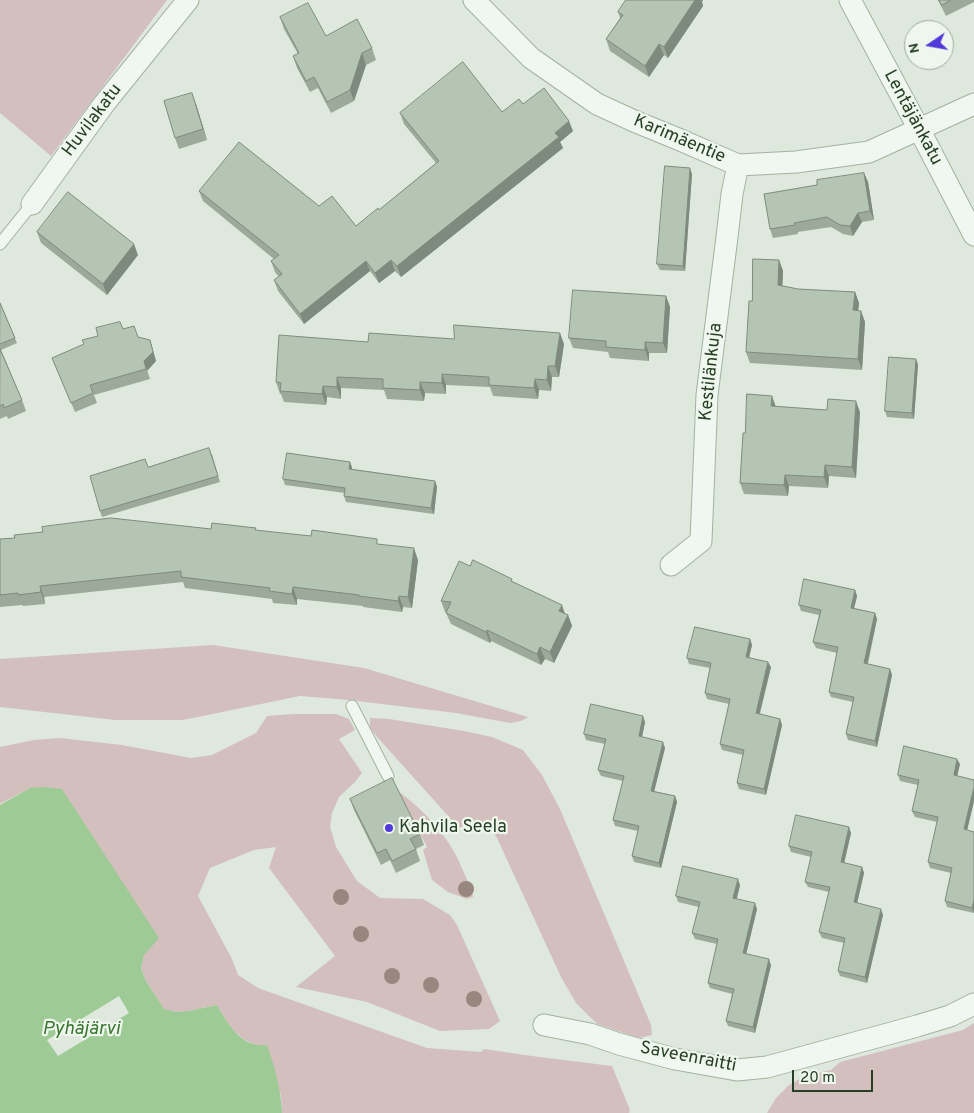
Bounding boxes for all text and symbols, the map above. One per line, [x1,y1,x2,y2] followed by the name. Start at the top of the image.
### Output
[904,20,954,70] north arrow
[905,41,924,55] text: N
[878,67,946,169] street label: Lentäjänkatu
[59,80,127,162] street label: Huvilakatu
[630,111,728,169] street label: Karimäentie
[696,322,728,422] street label: Kestilänkuja
[399,817,507,839] place label: Kahvila Seela
[383,822,395,834] marker: Kahvila Seela
[42,1019,120,1041] water label: Pyhäjärvi
[638,1038,738,1078] street label: Saveenraitti
[794,1060,875,1092] scale bar
[800,1069,835,1088] text: 20 m

